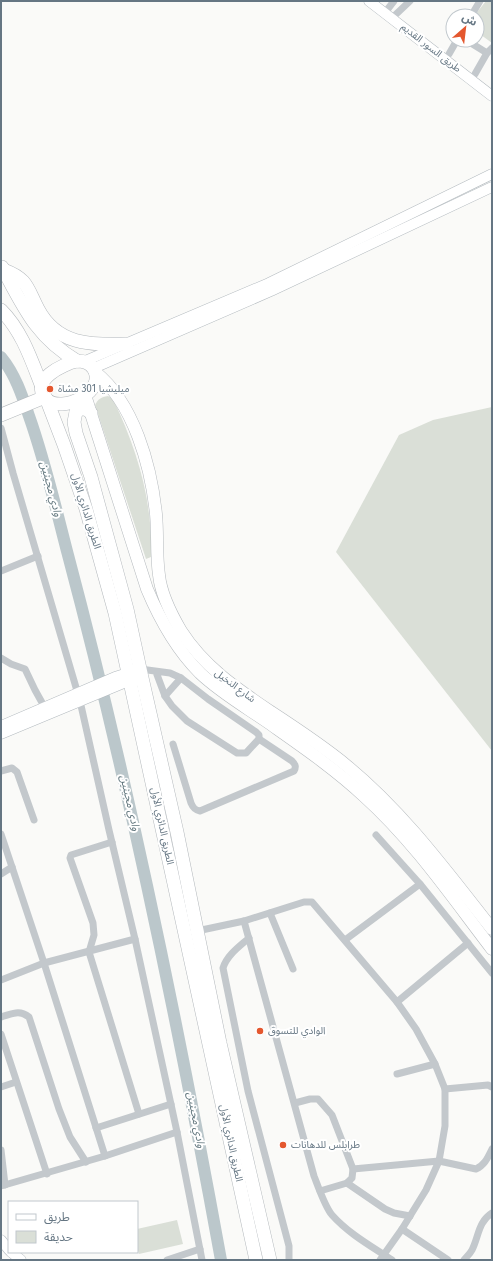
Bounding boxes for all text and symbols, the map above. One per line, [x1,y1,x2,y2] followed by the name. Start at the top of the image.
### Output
[445,8,485,48] north arrow
[460,10,479,29] text: ش
[398,21,463,76] street label: طريق السور القديم
[58,383,130,395] place label: ميليشيا 301 مشاة
[45,384,55,394] marker: ميليشيا 301 مشاة
[35,460,65,519] water label: وادي مجينين
[67,472,103,551] street label: الطريق الدائري الأول
[212,667,258,706] street label: شارع النخيل
[115,774,143,833] water label: وادي مجينين
[147,786,176,866] street label: الطريق الدائري الأول
[268,1025,325,1038] place label: الوادي للتسوق
[255,1026,265,1036] marker: الوادي للتسوق
[182,1091,208,1150] water label: وادي مجينين
[216,1103,245,1183] street label: الطريق الدائري الأول
[291,1139,360,1151] place label: طرابلس للدهانات
[278,1140,288,1150] marker: طرابلس للدهانات
[8,1201,138,1253] legend
[44,1210,70,1225] text: طريق
[44,1230,73,1244] text: حديقة

